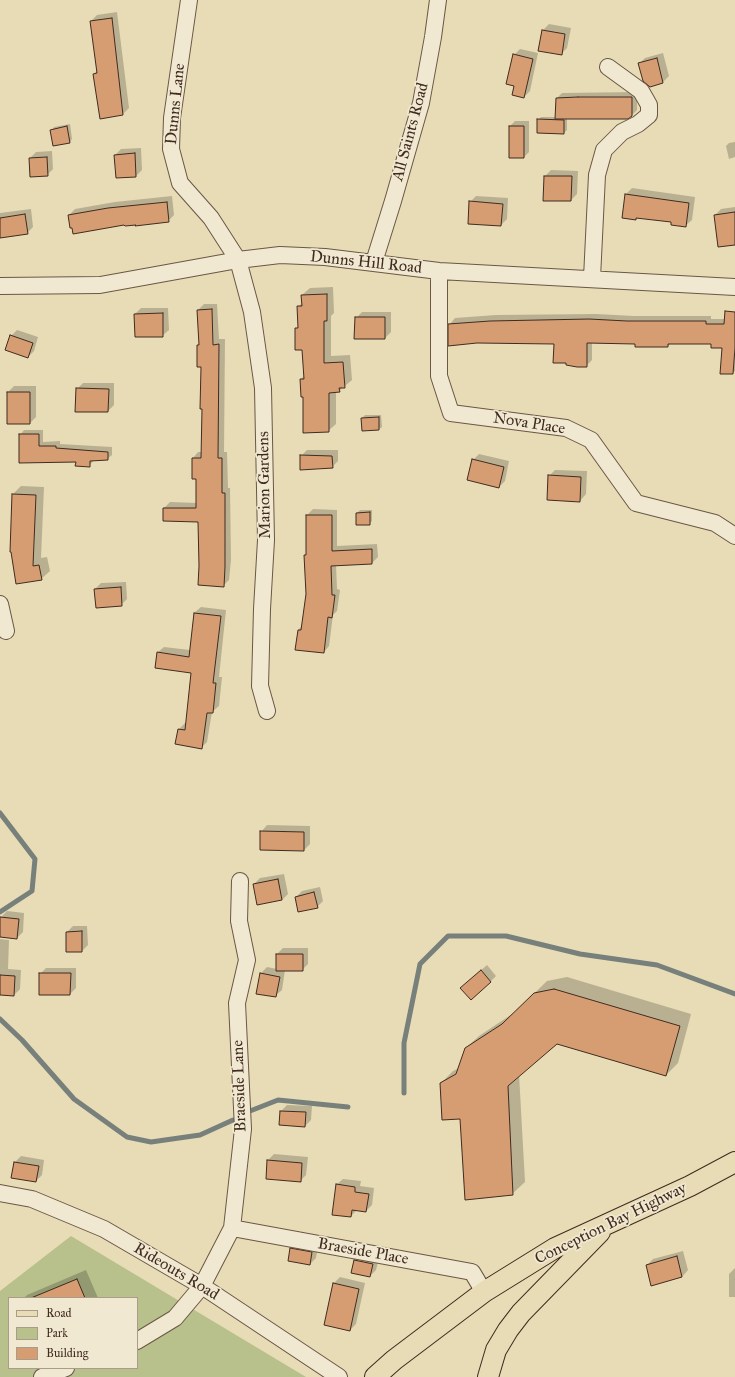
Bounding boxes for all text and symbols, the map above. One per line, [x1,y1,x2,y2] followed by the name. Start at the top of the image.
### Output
[162,62,190,146] street label: Dunns Lane
[389,81,433,183] street label: All Saints Road
[309,248,423,278] street label: Dunns Hill Road
[492,409,566,439] street label: Nova Place
[254,431,276,539] street label: Marion Gardens
[229,1040,251,1132] street label: Braeside Lane
[532,1179,690,1269] street label: Conception Bay Highway
[316,1235,410,1269] street label: Braeside Place
[130,1239,222,1305] street label: Rideouts Road
[8,1297,138,1369] legend
[46,1306,72,1320] text: Road
[46,1326,68,1340] text: Park
[46,1346,88,1360] text: Building

